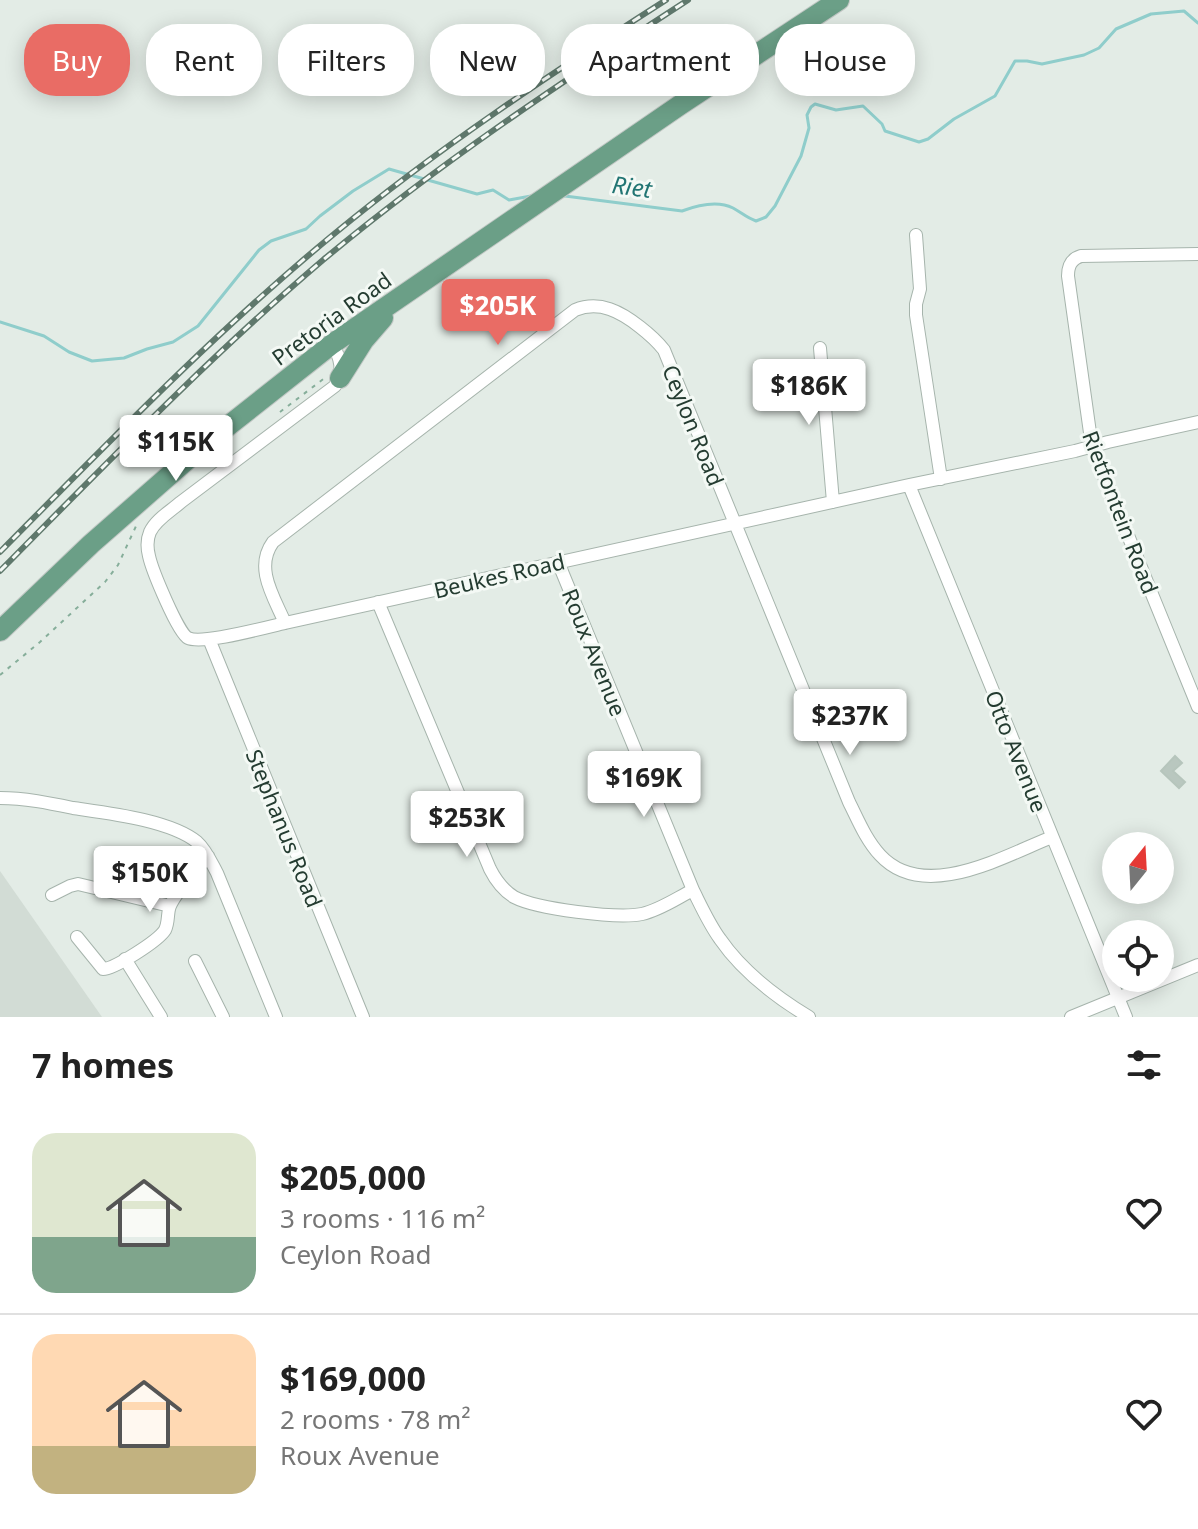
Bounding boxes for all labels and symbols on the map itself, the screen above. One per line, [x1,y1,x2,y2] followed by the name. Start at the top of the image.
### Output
[610,167,655,205] water label: Riet
[265,264,397,372] street label: Pretoria Road
[442,279,554,347] pin: $205K
[753,359,865,427] pin: $186K
[656,360,732,490] street label: Ceylon Road
[120,415,232,483] pin: $115K
[1076,426,1166,598] street label: Rietfontein Road
[431,545,567,605] street label: Beukes Road
[556,584,634,720] street label: Roux Avenue
[979,685,1055,817] street label: Otto Avenue
[794,689,906,757] pin: $237K
[240,744,330,912] street label: Stephanus Road
[588,751,700,819] pin: $169K
[411,791,523,859] pin: $253K
[1102,832,1174,904] north arrow
[94,846,206,914] pin: $150K

